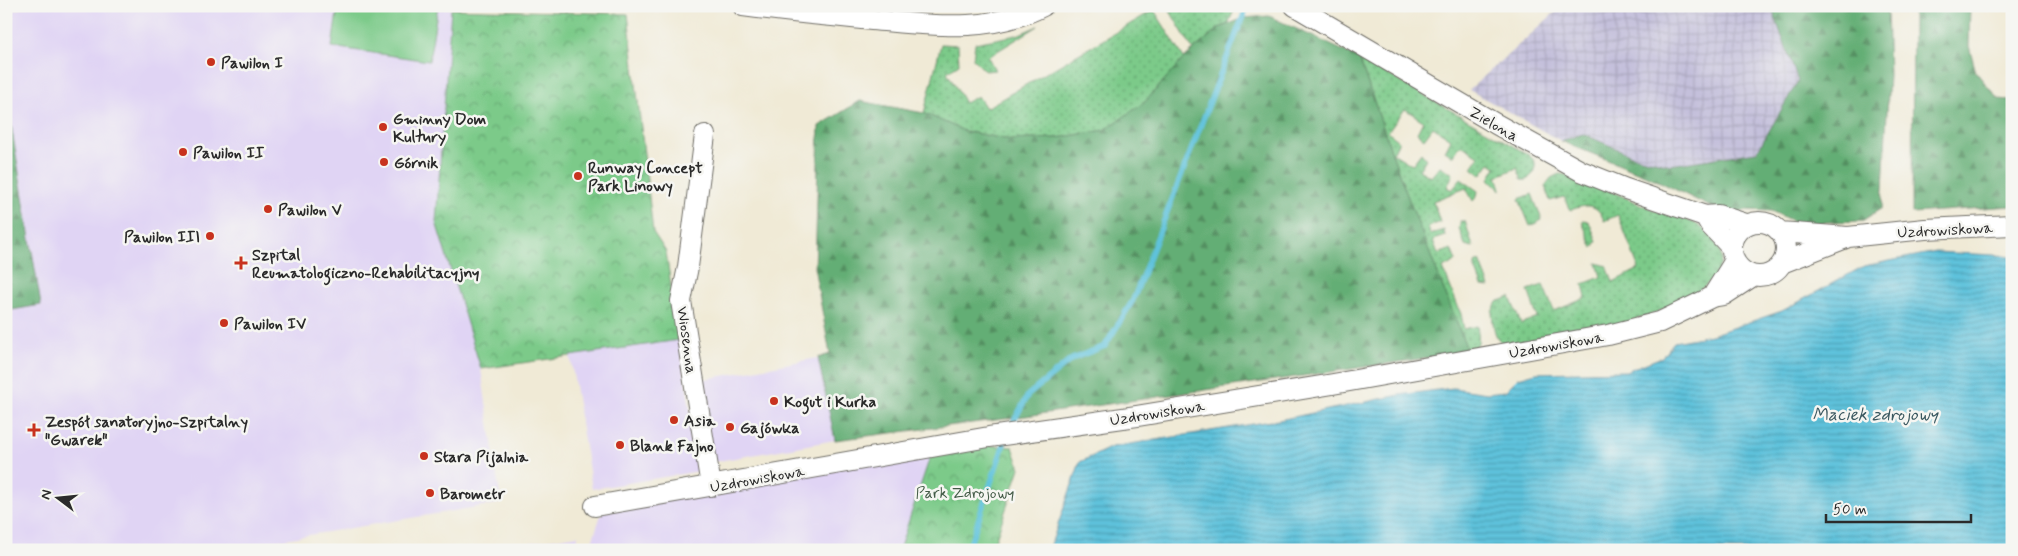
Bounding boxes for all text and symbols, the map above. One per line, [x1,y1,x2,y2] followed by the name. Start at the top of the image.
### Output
[221,53,284,74] place label: Pawilon I
[205,56,217,68] marker: Pawilon I
[1465,102,1522,147] street label: Zielona
[393,109,487,148] place label: Gminny Dom Kultury
[377,121,389,133] marker: Gminny Dom Kultury
[193,143,265,164] place label: Pawilon II
[177,146,189,158] marker: Pawilon II
[394,153,438,174] place label: Górnik
[378,156,390,168] marker: Górnik
[588,158,703,197] place label: Runway Concept Park Linowy
[572,170,584,182] marker: Runway Concept Park Linowy
[278,200,343,221] place label: Pawilon V
[262,203,274,215] marker: Pawilon V
[1897,217,1994,243] street label: Uzdrowiskowa
[124,227,200,248] place label: Pawilon III
[204,230,216,242] marker: Pawilon III
[252,245,479,286] place label: Szpital Reumatologiczno-Rehabilitacyjny
[234,256,248,270] marker: Szpital Reumatologiczno-Rehabilitacyjny
[671,305,702,375] street label: Wiosenna
[234,314,307,335] place label: Pawilon IV
[218,317,230,329] marker: Pawilon IV
[1507,327,1606,364] street label: Uzdrowiskowa
[784,392,877,415] place label: Kogut i Kurka
[768,395,780,407] marker: Kogut i Kurka
[1108,396,1207,431] street label: Uzdrowiskowa
[1812,403,1940,427] water label: Maciek zdrojowy
[684,411,716,432] place label: Asia
[45,412,249,451] place label: Zespół sanatoryjno-Szpitalny "Gwarek"
[668,414,680,426] marker: Asia
[740,418,800,439] place label: Gajówka
[724,421,736,433] marker: Gajówka
[27,423,41,437] marker: Zespół sanatoryjno-Szpitalny "Gwarek"
[630,436,714,457] place label: Blank Fajno
[614,439,626,451] marker: Blank Fajno
[434,447,529,468] place label: Stara Pijalnia
[418,450,430,462] marker: Stara Pijalnia
[708,461,807,498] street label: Uzdrowiskowa
[32,474,82,524] north arrow
[916,483,1014,504] park label: Park Zdrojowy
[440,484,505,505] place label: Barometr
[424,487,436,499] marker: Barometr
[37,488,56,502] text: N
[1826,491,1970,523] scale bar
[1833,500,1867,520] text: 50 m

